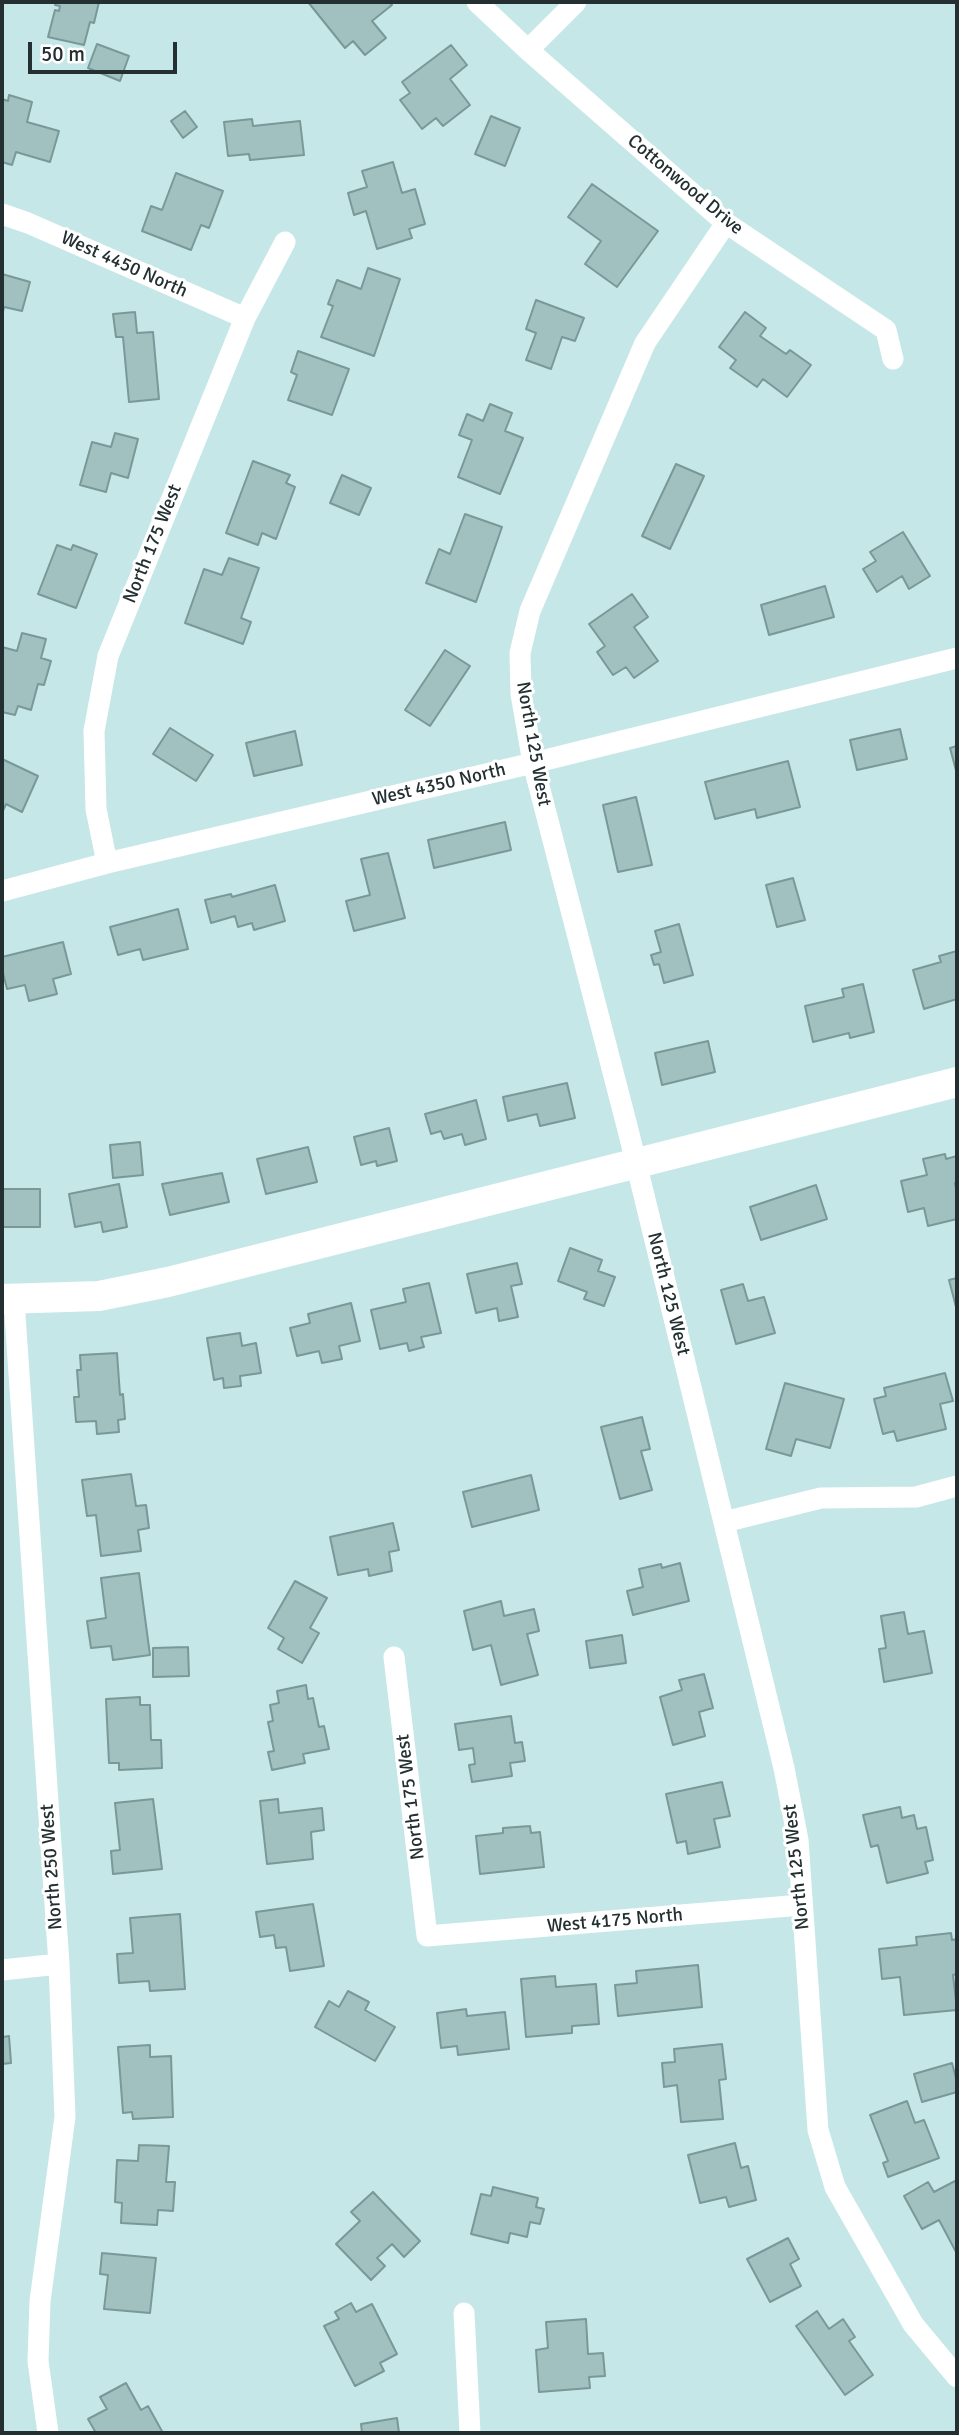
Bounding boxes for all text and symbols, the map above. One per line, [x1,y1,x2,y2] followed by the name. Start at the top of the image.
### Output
[32,28,180,72] scale bar
[41,41,85,67] text: 50 m
[622,130,748,240] street label: Cottonwood Drive
[57,227,191,303] street label: West 4450 North
[119,481,187,607] street label: North 175 West
[511,680,555,808] street label: North 125 West
[370,759,508,811] street label: West 4350 North
[642,1230,694,1358] street label: North 125 West
[392,1733,430,1861] street label: North 175 West
[36,1803,68,1931] street label: North 250 West
[779,1803,815,1931] street label: North 125 West
[546,1904,684,1938] street label: West 4175 North

